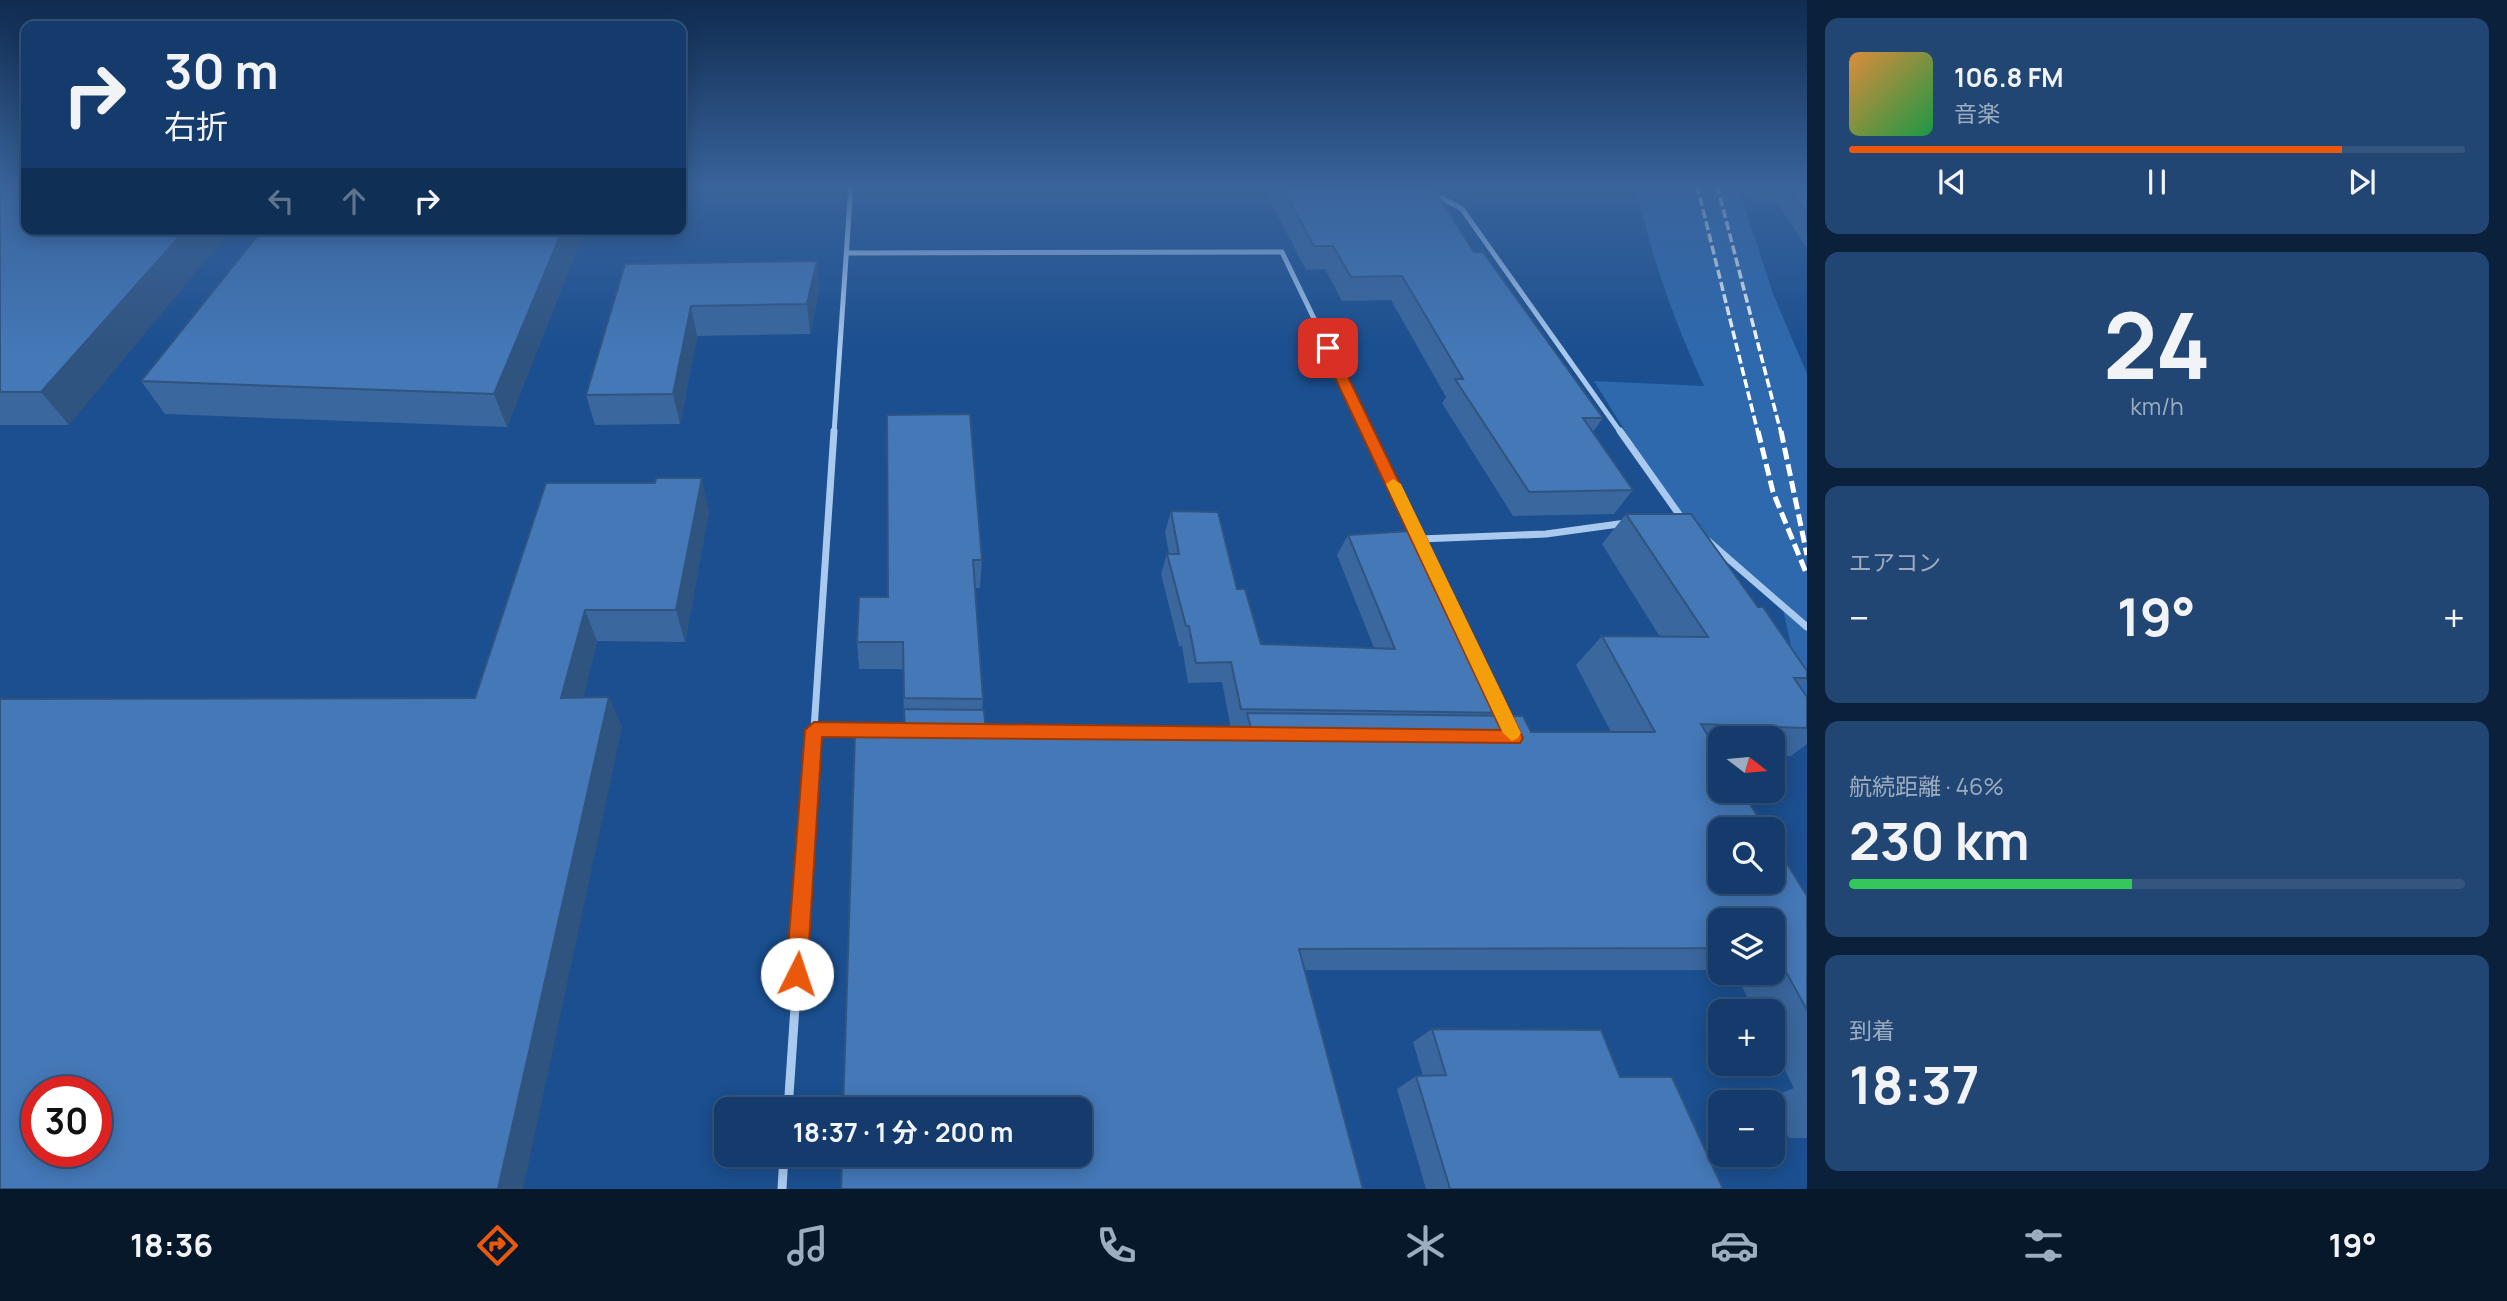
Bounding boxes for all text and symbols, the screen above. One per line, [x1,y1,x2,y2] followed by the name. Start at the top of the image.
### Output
[164,37,279,104] text: 30 m
[49,49,140,140] icon: right
[1954,59,2064,95] text: 106.8 FM
[1954,97,2000,129] text: 音楽
[164,104,228,148] text: 右折
[1933,163,1971,201] icon: previous
[2138,163,2176,201] icon: pause
[2343,163,2381,201] icon: next
[262,182,300,220] icon: left
[335,182,373,220] icon: ahead
[408,182,446,220] icon: right
[2103,282,2211,406] text: 24
[1298,318,1358,378] pin
[1309,329,1347,367] icon: arrive
[2130,390,2184,422] text: km/h
[1849,546,1941,578] text: エアコン
[2117,581,2196,652] text: 19°
[1849,591,1870,643] text: −
[2443,591,2465,643] text: +
[1708,726,1785,803] north arrow
[1708,726,1785,1167] map controls
[1849,770,2004,802] text: 航続距離 · 46%
[1849,805,2030,876] text: 230 km
[1708,817,1785,894] button: search
[1708,908,1785,985] button: layers
[760,937,834,1011] position arrow
[1708,999,1785,1076] button: +
[1849,1014,1895,1046] text: 到着
[1849,1049,1979,1120] text: 18:37
[21,1076,112,1167] speed limit sign: 30
[1708,1090,1785,1167] button: −
[793,1114,1013,1150] text: 18:37 · 1 分 · 200 m
[473,1221,522,1270] icon: directions
[783,1221,832,1270] icon: music
[1092,1221,1141,1270] icon: phone
[1401,1221,1450,1270] icon: climate
[1710,1221,1759,1270] icon: car
[2019,1221,2068,1270] icon: filters
[130,1223,213,1267] text: 18:36
[2328,1223,2377,1267] text: 19°

